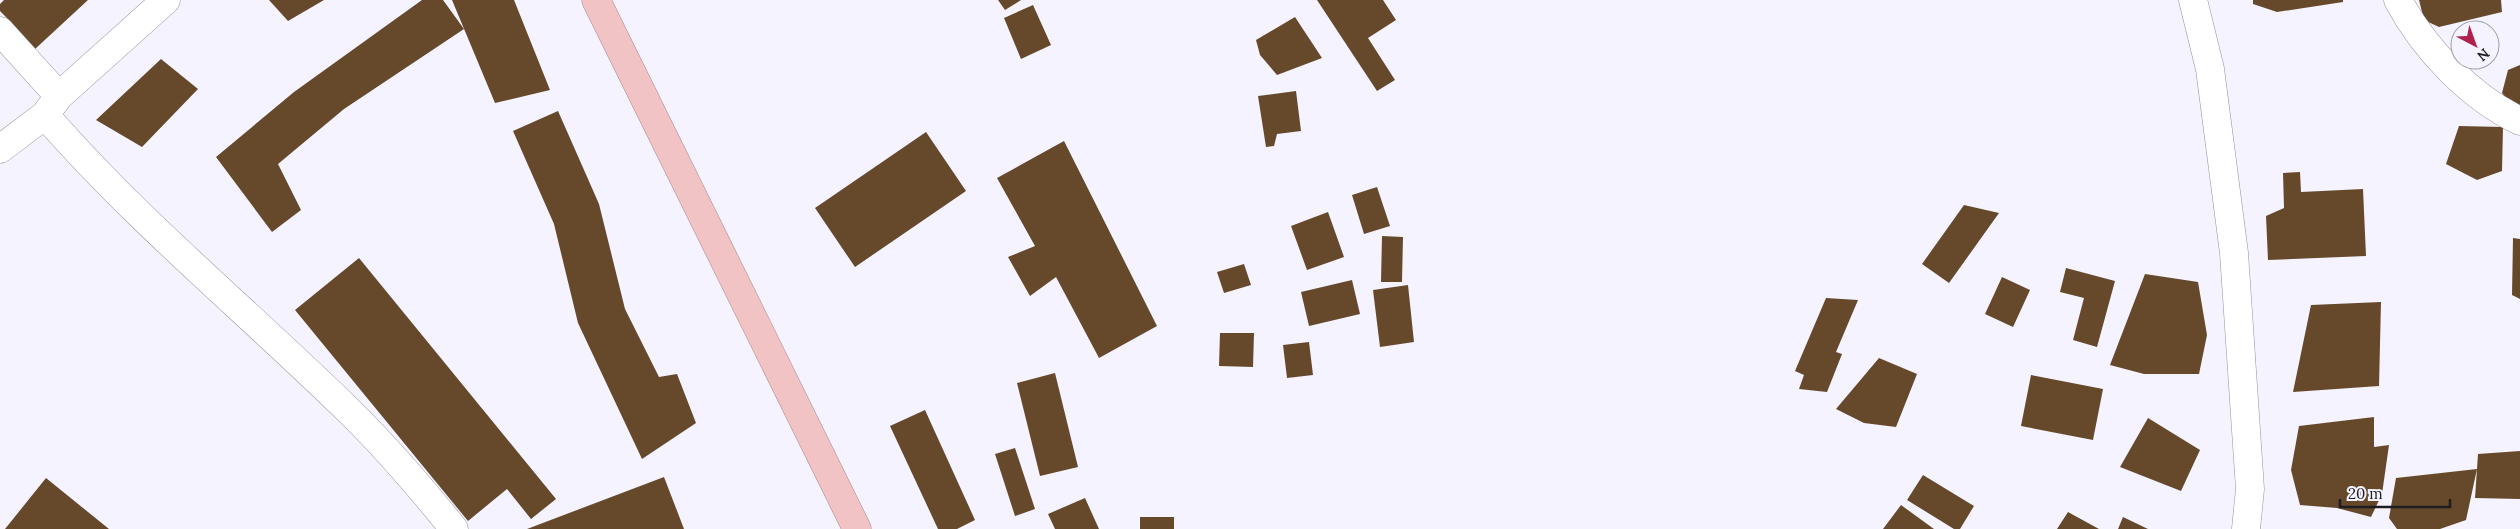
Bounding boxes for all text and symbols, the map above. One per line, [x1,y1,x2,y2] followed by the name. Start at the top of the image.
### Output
[2450,20,2500,70] north arrow
[2473,44,2494,65] text: N
[2340,476,2450,508] scale bar
[2348,484,2383,503] text: 20 m

